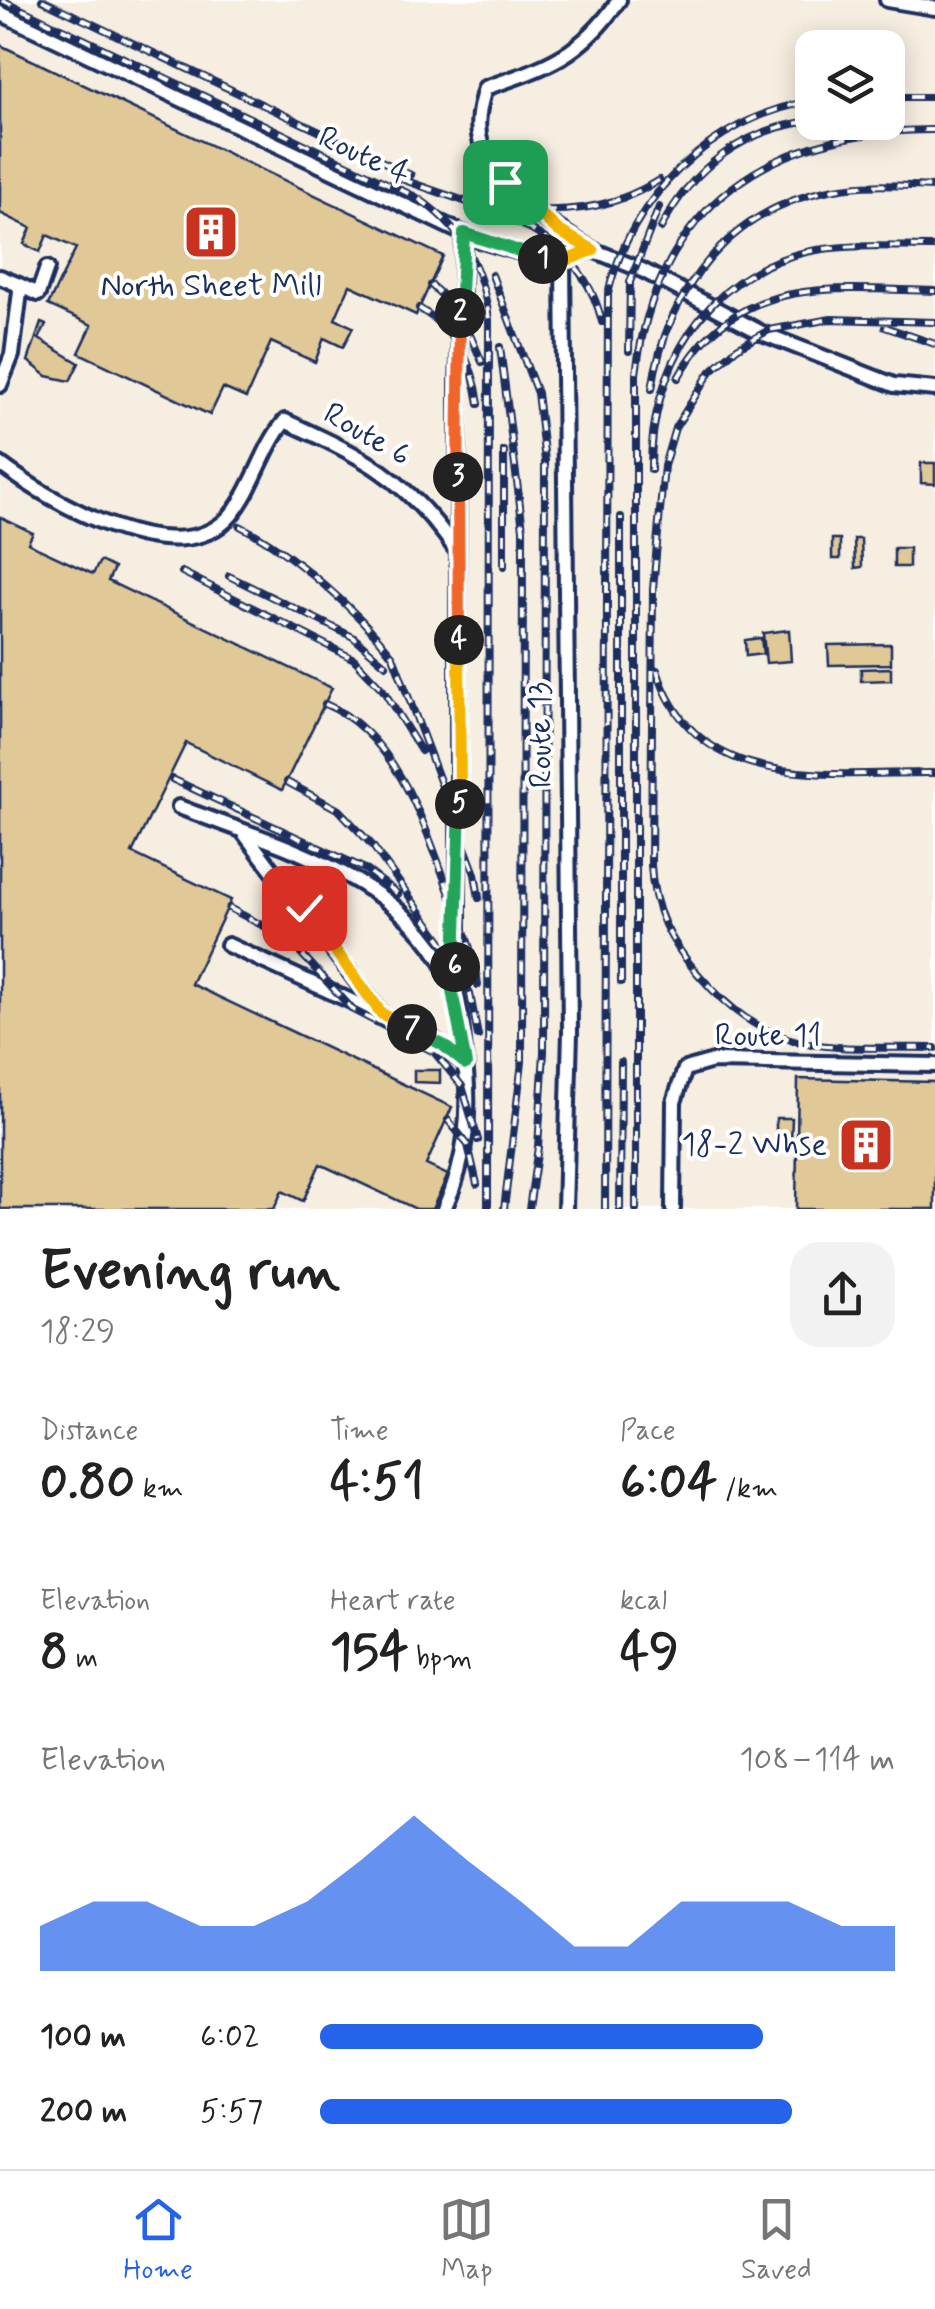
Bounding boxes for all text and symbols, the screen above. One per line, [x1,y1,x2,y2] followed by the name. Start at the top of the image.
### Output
[795,30,905,140] map controls
[795,30,905,140] button: layers
[311,116,417,196] street label: Route 4
[463,140,548,225] pin
[478,155,533,210] icon: arrive
[181,202,241,262] building icon: North Sheet Mill
[518,234,568,284] pin: 1
[537,240,549,277] text: 1
[101,265,321,307] place label: North Sheet Mill
[435,288,485,338] pin: 2
[453,294,467,331] text: 2
[315,393,419,477] street label: Route 6
[433,452,483,502] pin: 3
[452,458,464,495] text: 3
[434,615,484,665] pin: 4
[451,621,467,658] text: 4
[519,682,563,788] street label: Route 13
[435,779,485,829] pin: 5
[452,785,468,822] text: 5
[262,866,347,951] pin
[277,881,332,936] icon: check
[430,942,480,992] pin: 6
[448,948,462,985] text: 6
[387,1004,437,1054] pin: 7
[404,1010,421,1047] text: 7
[715,1015,821,1057] street label: Route 11
[836,1115,896,1175] building icon: 18-2 Whse
[681,1124,827,1166] place label: 18-2 Whse
[40,1237,340,1309] text: Evening run
[790,1242,895,1347] button: share
[40,1311,115,1353] text: 18:29
[40,1413,138,1450] text: Distance
[330,1413,389,1450] text: Time
[620,1413,676,1450] text: Pace
[40,1450,135,1516] text: 0.80
[330,1450,424,1516] text: 4:51
[620,1450,717,1516] text: 6:04
[135,1471,184,1508] text: km
[717,1471,778,1508] text: /km
[40,1583,150,1620] text: Elevation
[330,1583,456,1620] text: Heart rate
[620,1583,667,1620] text: kcal
[40,1620,68,1686] text: 8
[330,1620,408,1686] text: 154
[620,1620,679,1686] text: 49
[68,1641,98,1678] text: m
[408,1641,472,1678] text: bpm
[40,1739,166,1781] text: Elevation
[739,1739,895,1781] text: 108–114 m
[40,2016,126,2058] text: 100 m
[200,2016,260,2058] text: 6:02
[40,2091,127,2133] text: 200 m
[200,2091,263,2133] text: 5:57
[123,2192,193,2289] tab: Home
[439,2192,494,2289] tab: Map
[741,2192,812,2289] tab: Saved

